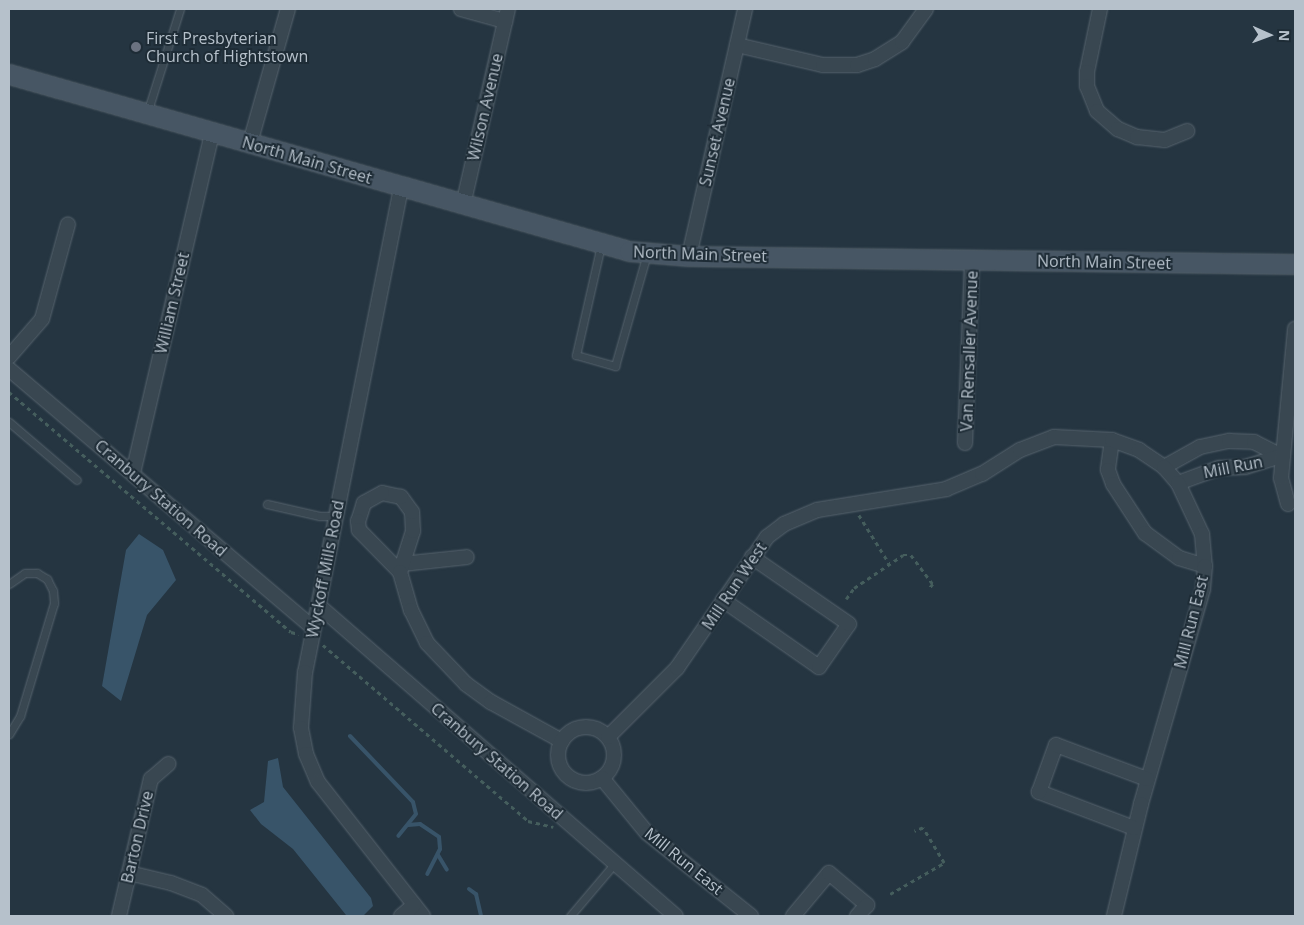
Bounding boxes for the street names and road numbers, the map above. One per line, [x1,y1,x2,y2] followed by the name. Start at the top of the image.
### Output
[463,51,507,163] street label: Wilson Avenue
[695,76,739,188] street label: Sunset Avenue
[240,132,374,188] street label: North Main Street
[633,242,767,266] street label: North Main Street
[151,250,193,356] street label: William Street
[1037,251,1171,273] street label: North Main Street
[957,270,981,432] street label: Van Rensaller Avenue
[91,435,231,561] street label: Cranbury Station Road
[1202,452,1264,482] street label: Mill Run
[302,499,348,639] street label: Wyckoff Mills Road
[698,539,770,633] street label: Mill Run West
[1170,573,1212,671] street label: Mill Run East
[427,698,567,824] street label: Cranbury Station Road
[117,789,157,885] street label: Barton Drive
[641,824,727,898] street label: Mill Run East

